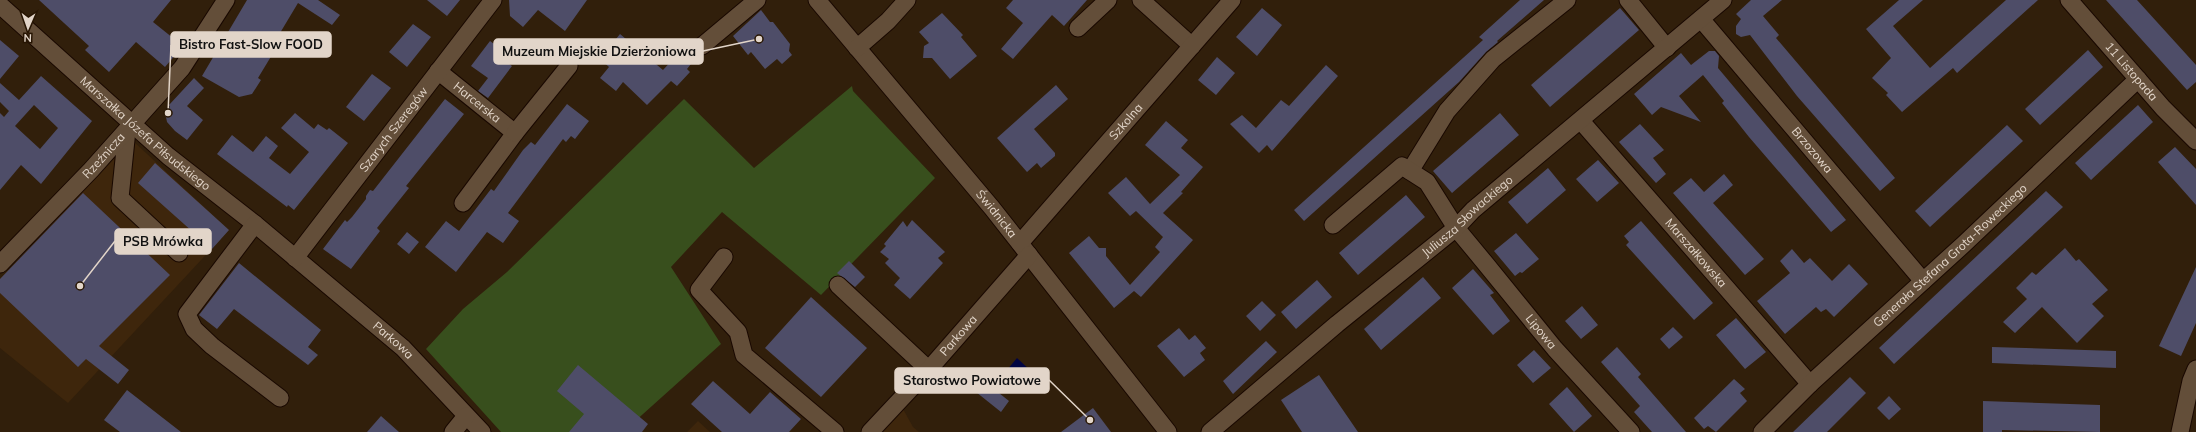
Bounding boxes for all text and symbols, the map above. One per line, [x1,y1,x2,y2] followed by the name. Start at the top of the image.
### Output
[8,8,48,48] north arrow
[23,31,32,45] text: N
[171,32,331,57] callout: Bistro Fast-Slow FOOD
[179,36,323,52] text: Bistro Fast-Slow FOOD
[494,39,703,64] callout: Muzeum Miejskie Dzierżoniowa
[2102,39,2161,104] street label: 11 Listopada
[502,43,696,59] text: Muzeum Miejskie Dzierżoniowa
[77,73,214,194] street label: Marszałka Józefa Piłsudskiego
[451,78,504,126] street label: Harcerska
[356,83,431,175] street label: Szarych Szeregów
[1105,100,1145,143] street label: Szkolna
[1789,124,1836,176] street label: Brzozowa
[79,129,128,181] street label: Rzeźnicza
[1419,172,1516,260] street label: Juliusza Słowackiego
[1870,180,2030,330] street label: Generała Stefana Grota-Roweckiego
[973,186,1020,240] street label: Świdnicka
[1662,215,1730,290] street label: Marszałkowska
[115,229,211,254] callout: PSB Mrówka
[123,233,203,249] text: PSB Mrówka
[1523,311,1560,352] street label: Lipowa
[936,312,980,359] street label: Parkowa
[370,318,417,362] street label: Parkowa
[895,368,1049,393] callout: Starostwo Powiatowe
[903,372,1041,388] text: Starostwo Powiatowe

